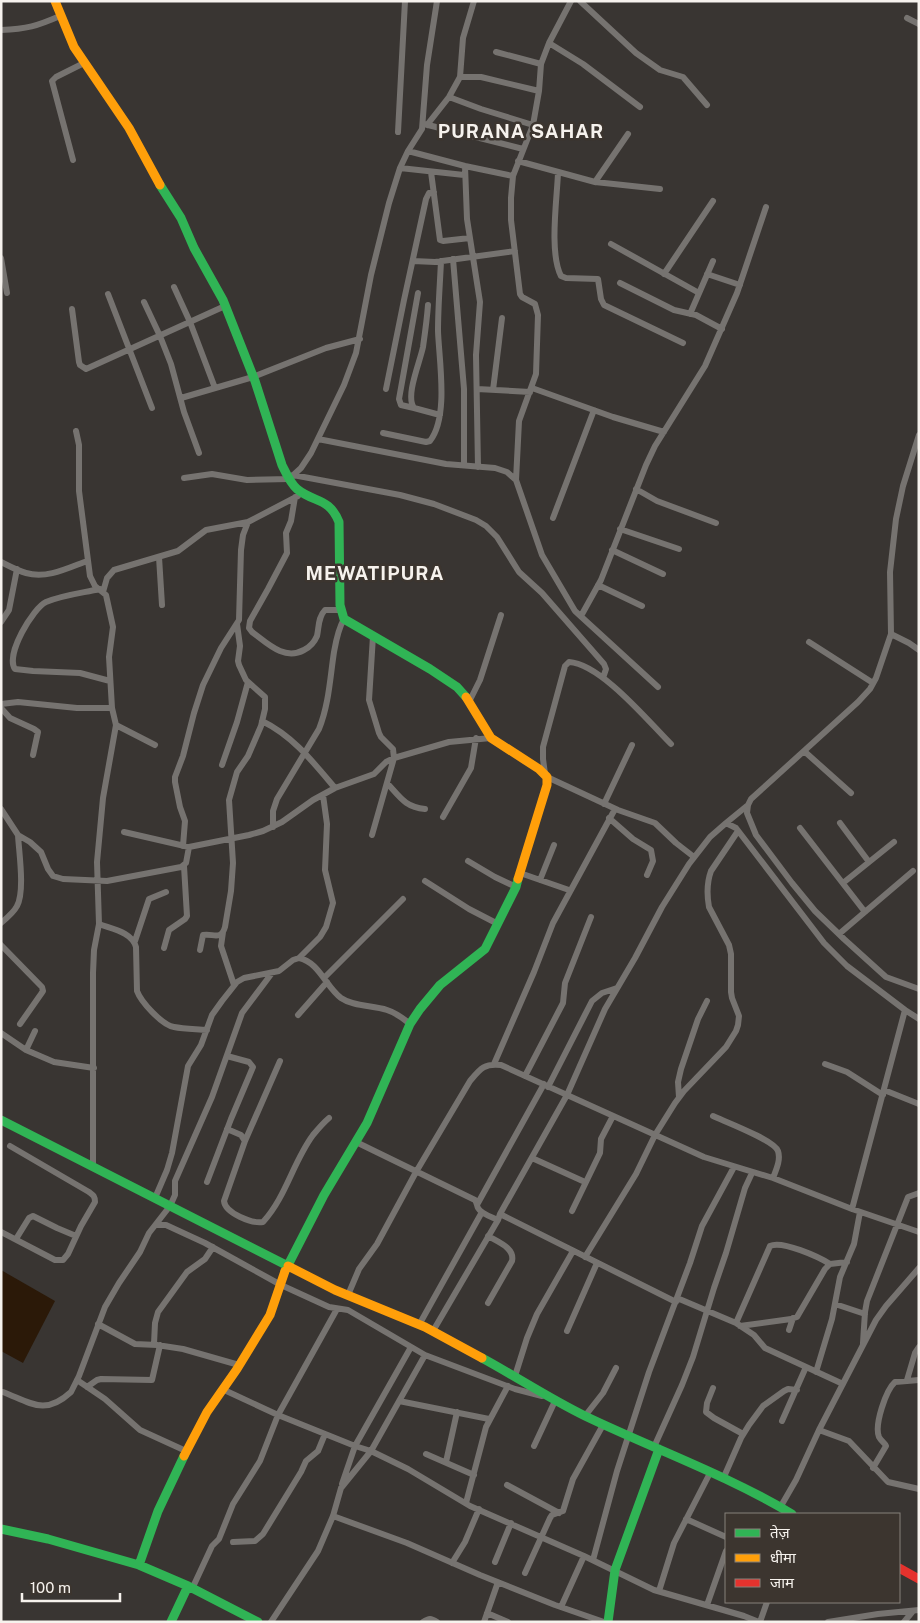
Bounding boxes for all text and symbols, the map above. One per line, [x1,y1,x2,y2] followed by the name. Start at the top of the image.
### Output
[438,120,604,142] district label: PURANA SAHAR
[306,562,444,584] district label: MEWATIPURA
[725,1513,900,1603] legend
[770,1524,791,1541] text: तेज़
[770,1549,797,1566] text: धीमा
[22,1570,120,1602] scale bar
[770,1574,795,1591] text: जाम
[30,1579,71,1596] text: 100 m

